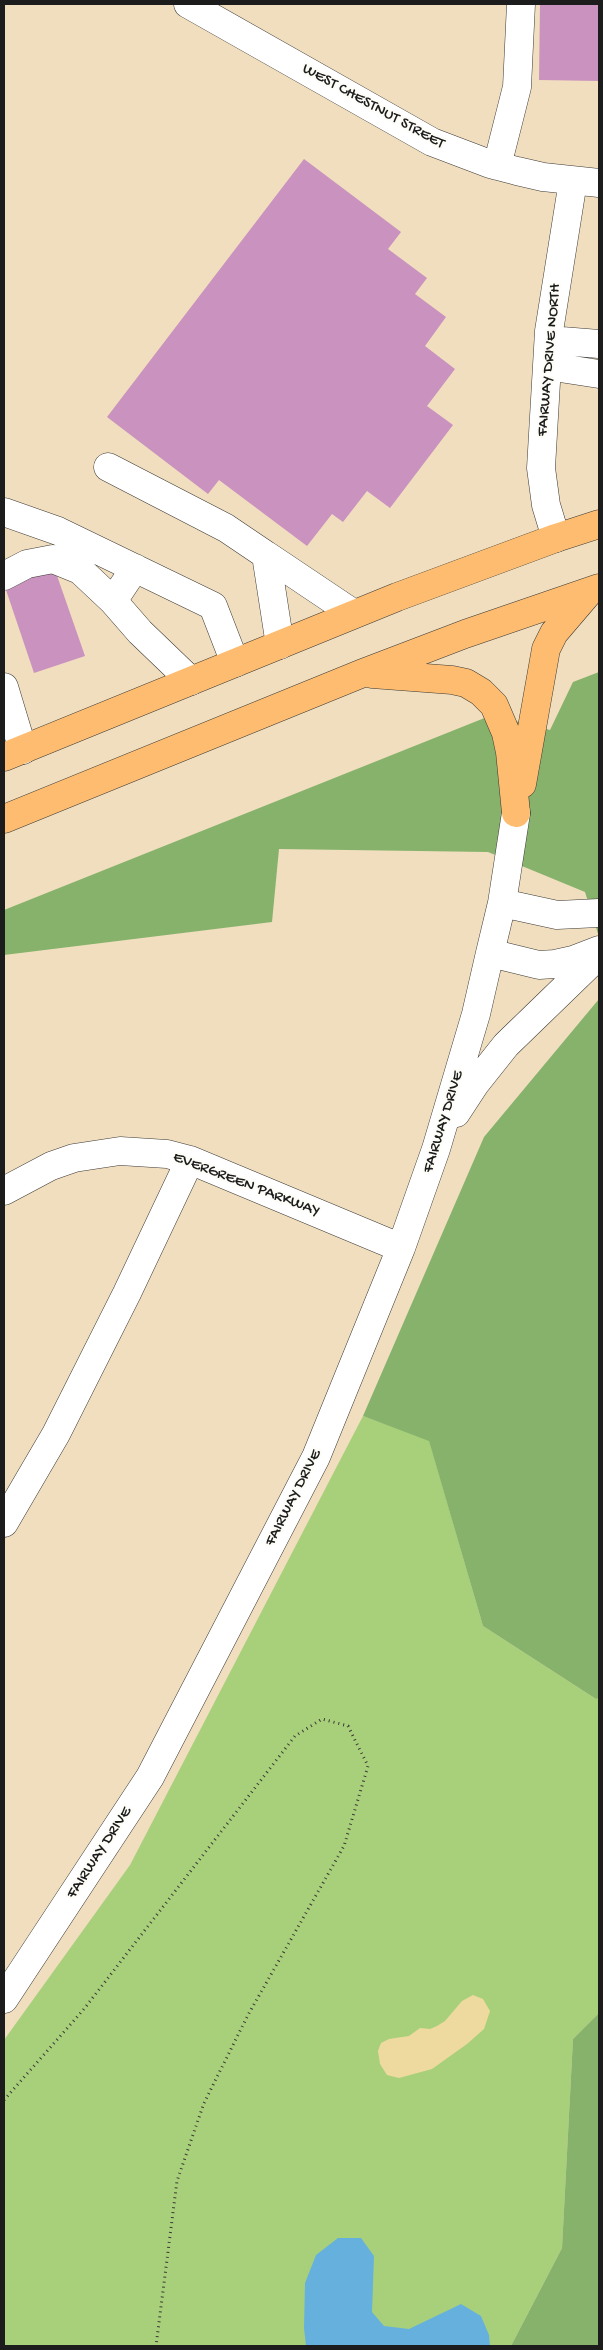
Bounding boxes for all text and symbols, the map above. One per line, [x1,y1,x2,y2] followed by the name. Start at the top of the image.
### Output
[298,60,448,154] street label: WEST CHESTNUT STREET
[534,283,566,437] street label: FAIRWAY DRIVE NORTH
[419,1069,469,1175] street label: FAIRWAY DRIVE
[170,1148,322,1222] street label: EVERGREEN PARKWAY
[261,1447,327,1549] street label: FAIRWAY DRIVE
[63,1803,137,1903] street label: FAIRWAY DRIVE

